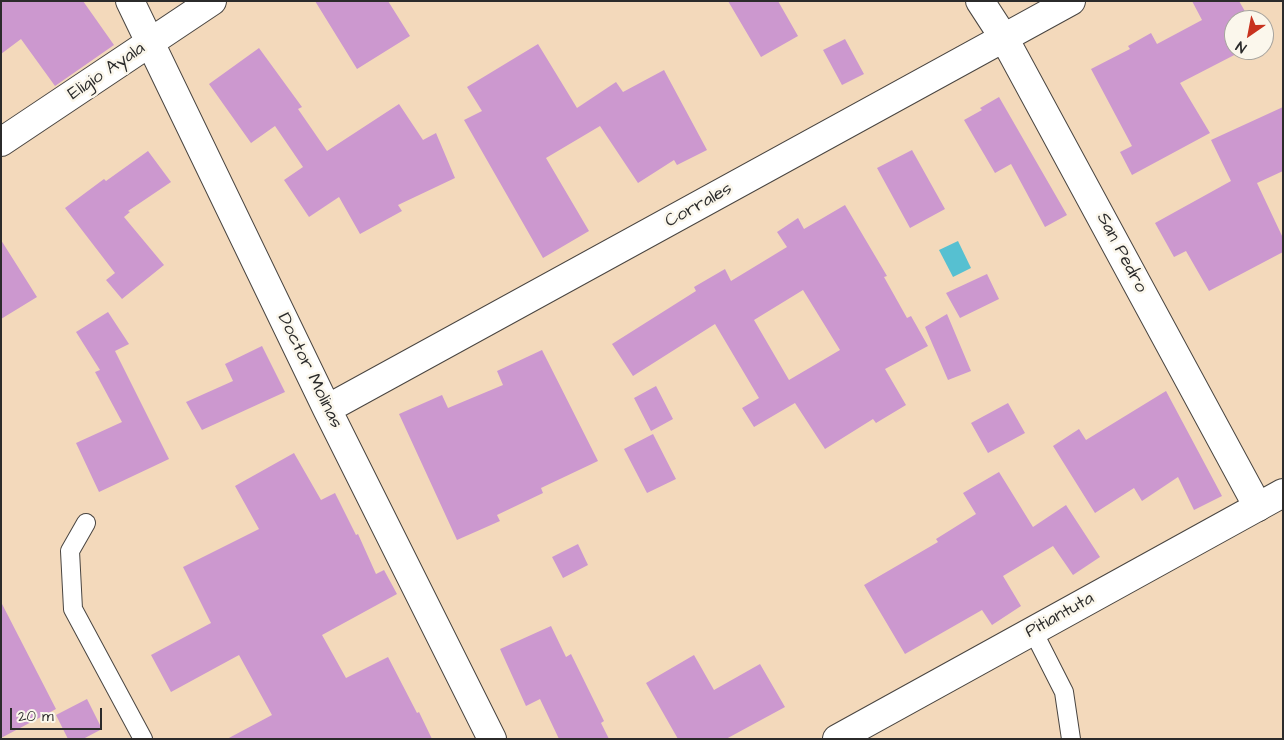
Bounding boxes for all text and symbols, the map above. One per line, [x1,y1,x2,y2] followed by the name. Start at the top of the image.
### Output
[1224,10,1274,60] north arrow
[1232,36,1251,58] text: N
[64,38,150,106] street label: Eligio Ayala
[662,179,736,233] street label: Corrales
[1091,209,1151,297] street label: San Pedro
[272,310,346,432] street label: Doctor Molinas
[1022,588,1098,644] street label: Pitiantuta
[12,698,105,730] scale bar
[18,706,54,727] text: 20 m

